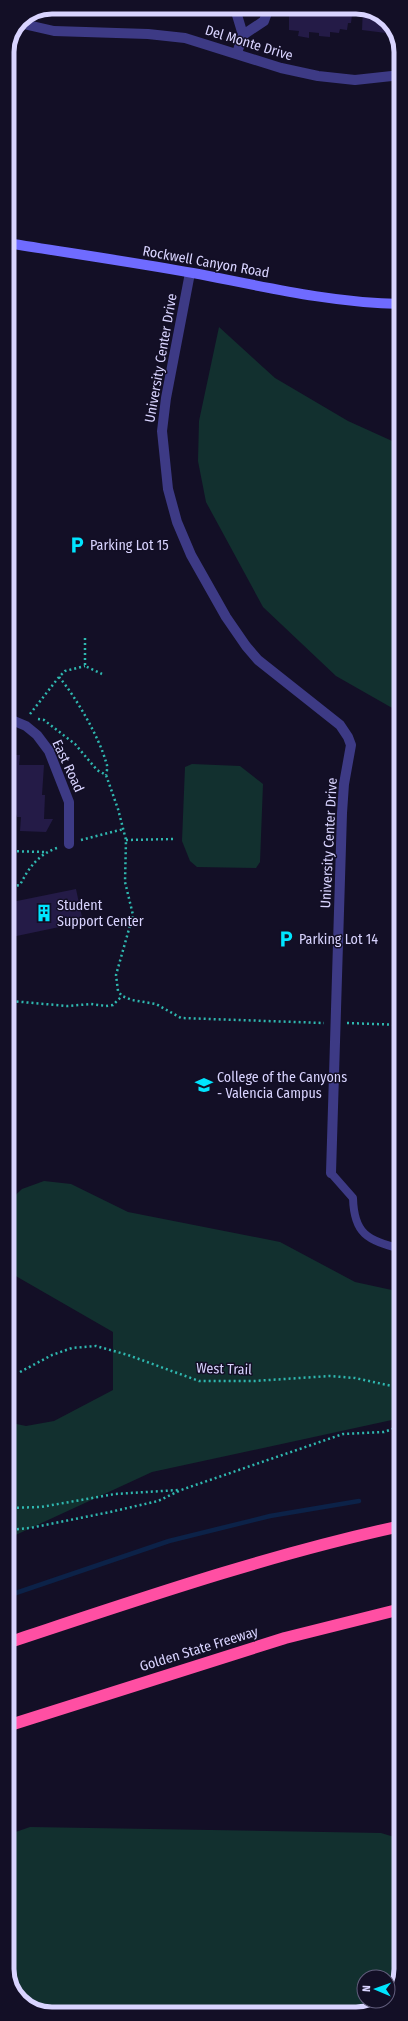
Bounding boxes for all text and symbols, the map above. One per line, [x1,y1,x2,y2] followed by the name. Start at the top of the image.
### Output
[203,22,295,64] street label: Del Monte Drive
[141,242,271,282] street label: Rockwell Canyon Road
[141,292,181,424] street label: University Center Drive
[67,535,87,555] parking icon: Parking Lot 15
[90,537,169,554] place label: Parking Lot 15
[48,737,88,795] street label: East Road
[317,777,341,909] street label: University Center Drive
[57,897,144,930] place label: Student Support Center
[34,903,54,923] building icon: Student Support Center
[276,929,296,949] parking icon: Parking Lot 14
[299,931,378,948] place label: Parking Lot 14
[217,1069,347,1102] place label: College of the Canyons - Valencia Campus
[194,1075,214,1095] school or university icon: College of the Canyons - Valencia Campus
[196,1360,252,1378] street label: West Trail
[138,1623,261,1675] street label: Golden State Freeway
[356,1969,396,2009] north arrow
[360,1985,373,1992] text: N

